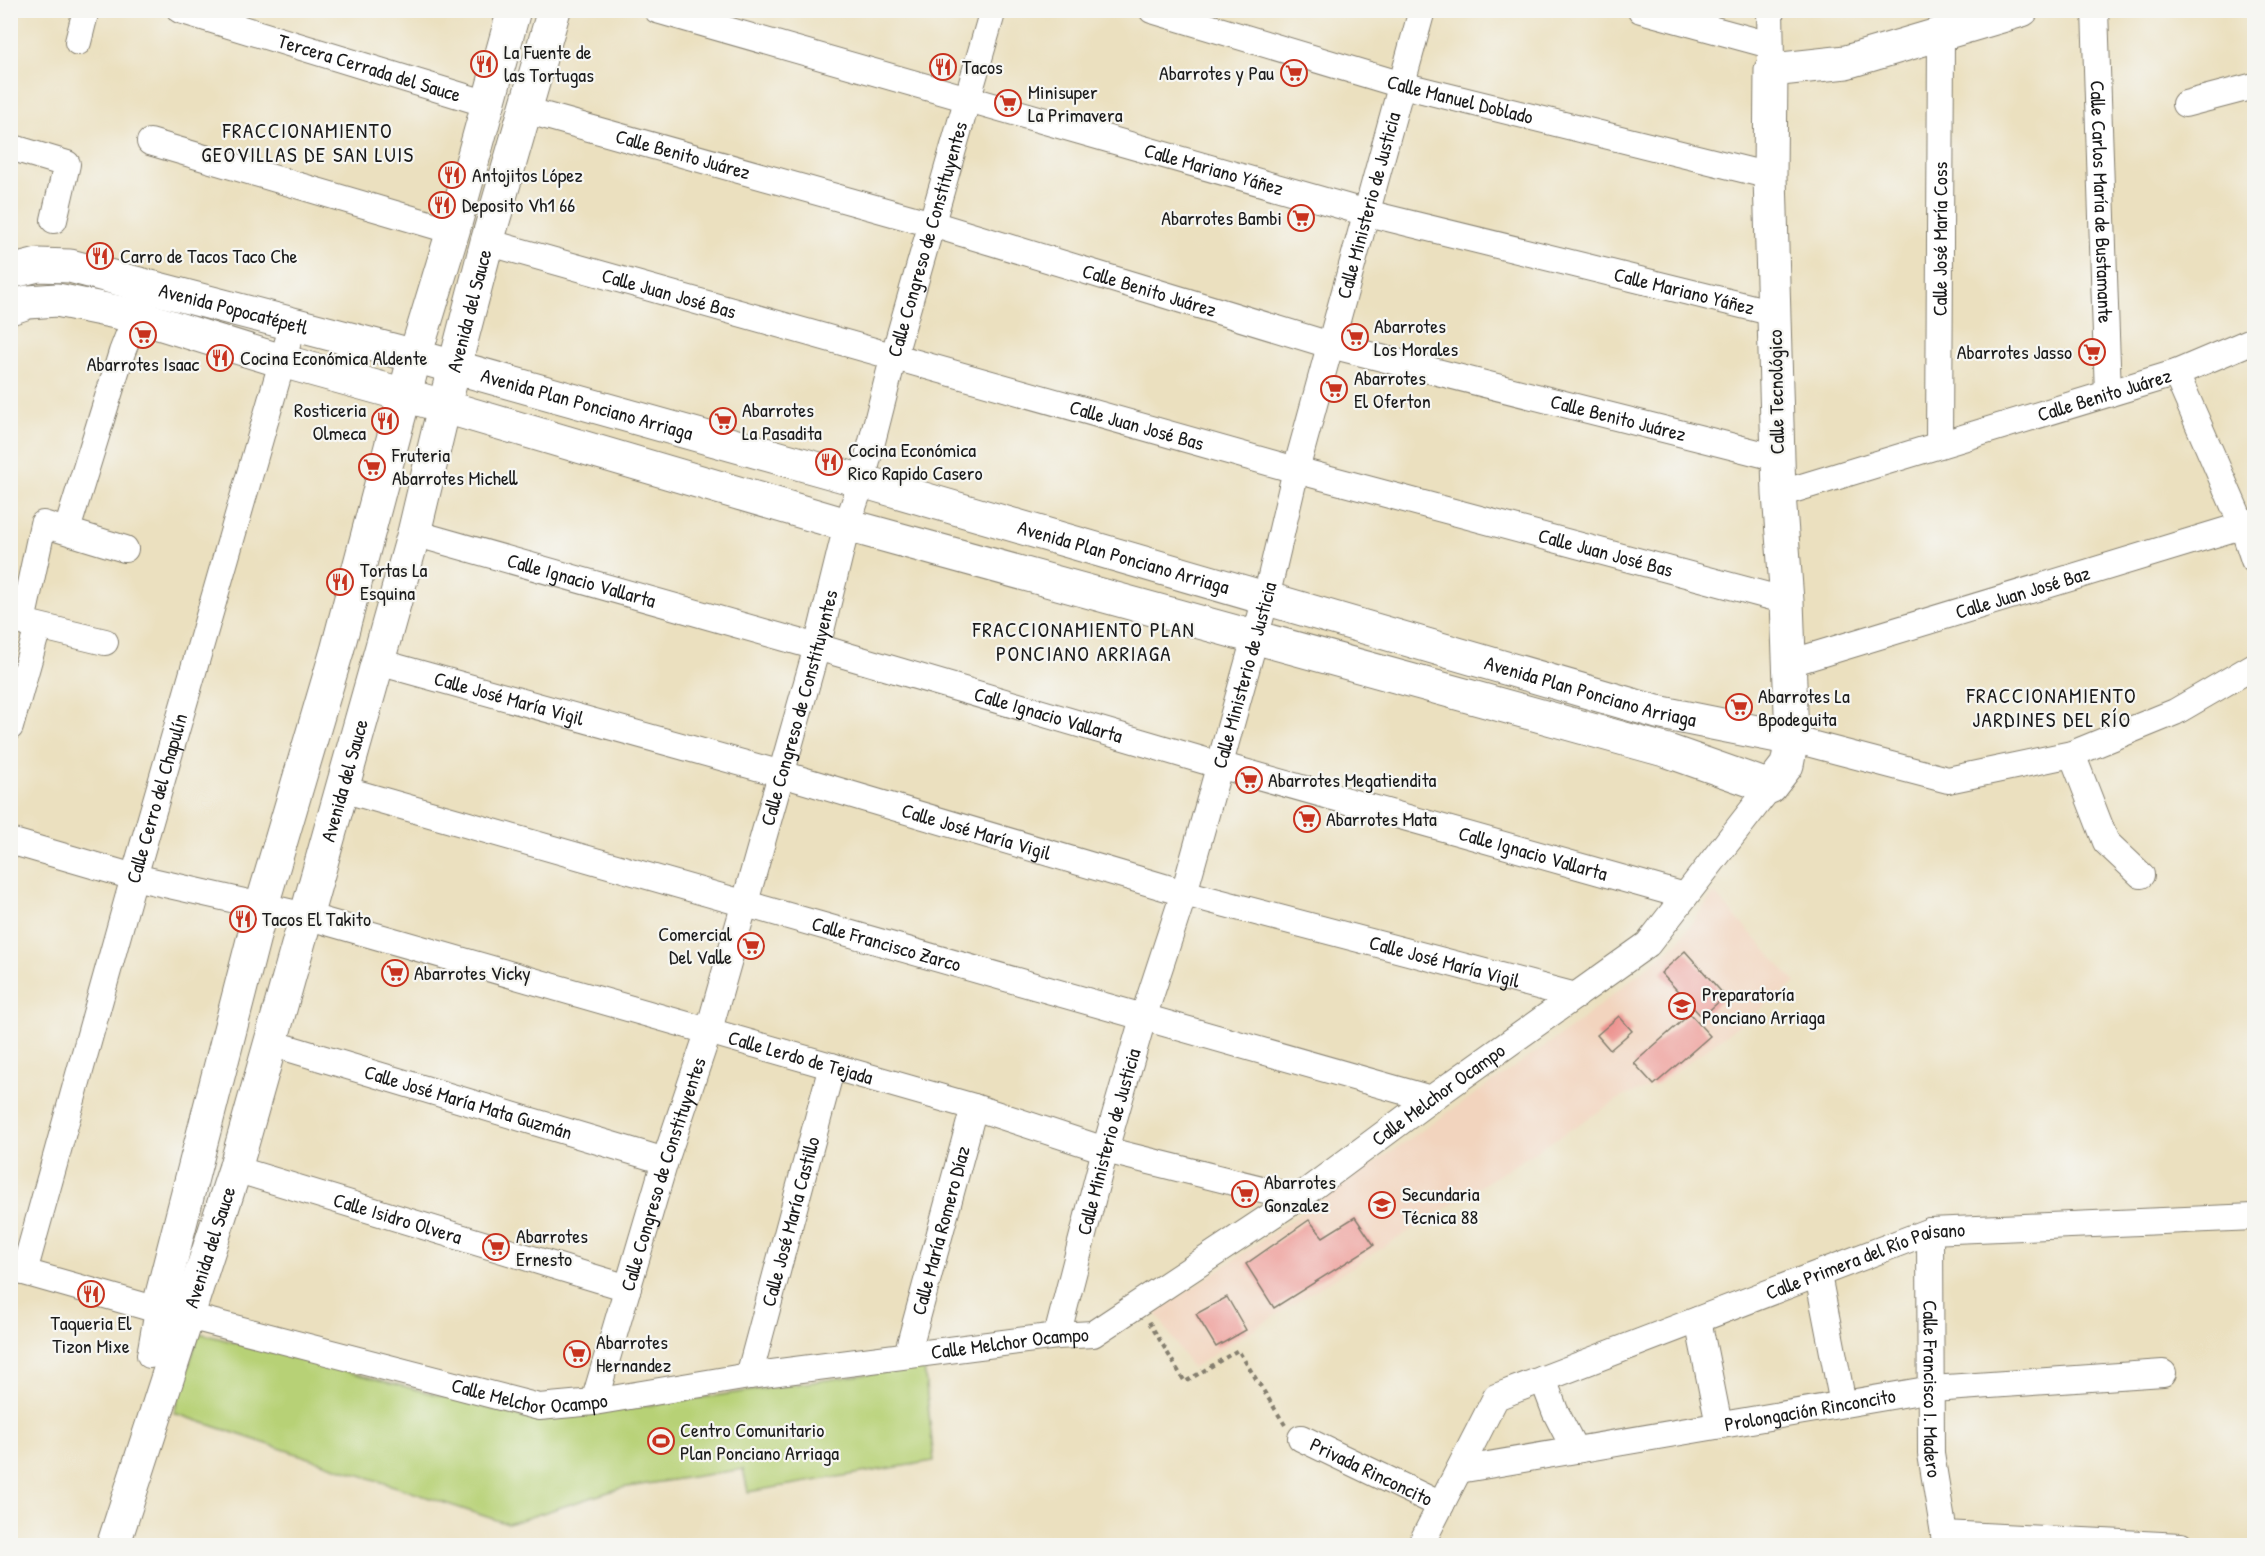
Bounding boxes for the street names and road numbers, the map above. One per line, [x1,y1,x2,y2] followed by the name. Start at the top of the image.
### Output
[275,27,464,108] street label: Tercera Cerrada del Sauce
[1384,67,1536,130] street label: Calle Manuel Doblado
[2084,80,2120,324] street label: Calle Carlos María de Bustamante
[1330,109,1406,302] street label: Calle Ministerio de Justicia
[880,118,973,360] street label: Calle Congreso de Constituyentes
[613,122,754,186] street label: Calle Benito Juárez
[1141,136,1287,202] street label: Calle Mariano Yáñez
[1926,161,1953,316] street label: Calle José María Coss
[440,246,498,375] street label: Avenida del Sauce
[1079,257,1220,323] street label: Calle Benito Juárez
[1611,260,1758,321] street label: Calle Mariano Yáñez
[599,261,740,325] street label: Calle Juan José Bas
[156,276,312,341] street label: Avenida Popocatépetl
[1761,329,1790,455] street label: Calle Tecnológico
[478,361,696,446] street label: Avenida Plan Ponciano Arriaga
[2034,361,2175,428] street label: Calle Benito Juárez
[1548,387,1689,447] street label: Calle Benito Juárez
[1067,393,1207,456] street label: Calle Juan José Bas
[1015,513,1233,600] street label: Avenida Plan Ponciano Arriaga
[1535,521,1676,583] street label: Calle Juan José Bas
[504,546,659,614] street label: Calle Ignacio Vallarta
[1952,559,2093,625] street label: Calle Juan José Baz
[1205,579,1282,771] street label: Calle Ministerio de Justicia
[753,587,844,829] street label: Calle Congreso de Constituyentes
[1482,649,1699,733] street label: Avenida Plan Ponciano Arriaga
[431,664,588,732] street label: Calle José María Vigil
[971,680,1126,749] street label: Calle Ignacio Vallarta
[119,710,193,886] street label: Calle Cerro del Chapulín
[314,716,374,845] street label: Avenida del Sauce
[899,796,1055,866] street label: Calle José María Vigil
[1456,819,1611,887] street label: Calle Ignacio Vallarta
[809,909,964,978] street label: Calle Francisco Zarco
[1367,928,1524,994] street label: Calle José María Vigil
[725,1023,877,1091] street label: Calle Lerdo de Tejada
[1366,1037,1510,1152] street label: Calle Melchor Ocampo
[1070,1045,1147,1238] street label: Calle Ministerio de Justicia
[613,1053,712,1294] street label: Calle Congreso de Constituyentes
[361,1058,576,1146] street label: Calle José María Mata Guzmán
[754,1133,826,1309] street label: Calle José María Castillo
[904,1142,976,1318] street label: Calle María Romero Díaz
[177,1183,241,1311] street label: Avenida del Sauce
[330,1186,466,1250] street label: Calle Isidro Olvera
[1762,1215,1966,1306] street label: Calle Primera del Río Paisano
[1917,1300,1949,1479] street label: Calle Francisco I. Madero
[929,1320,1089,1365] street label: Calle Melchor Ocampo
[449,1371,610,1420] street label: Calle Melchor Ocampo
[1722,1381,1897,1437] street label: Prolongación Rinconcito
[1306,1430,1437,1512] street label: Privada Rinconcito

